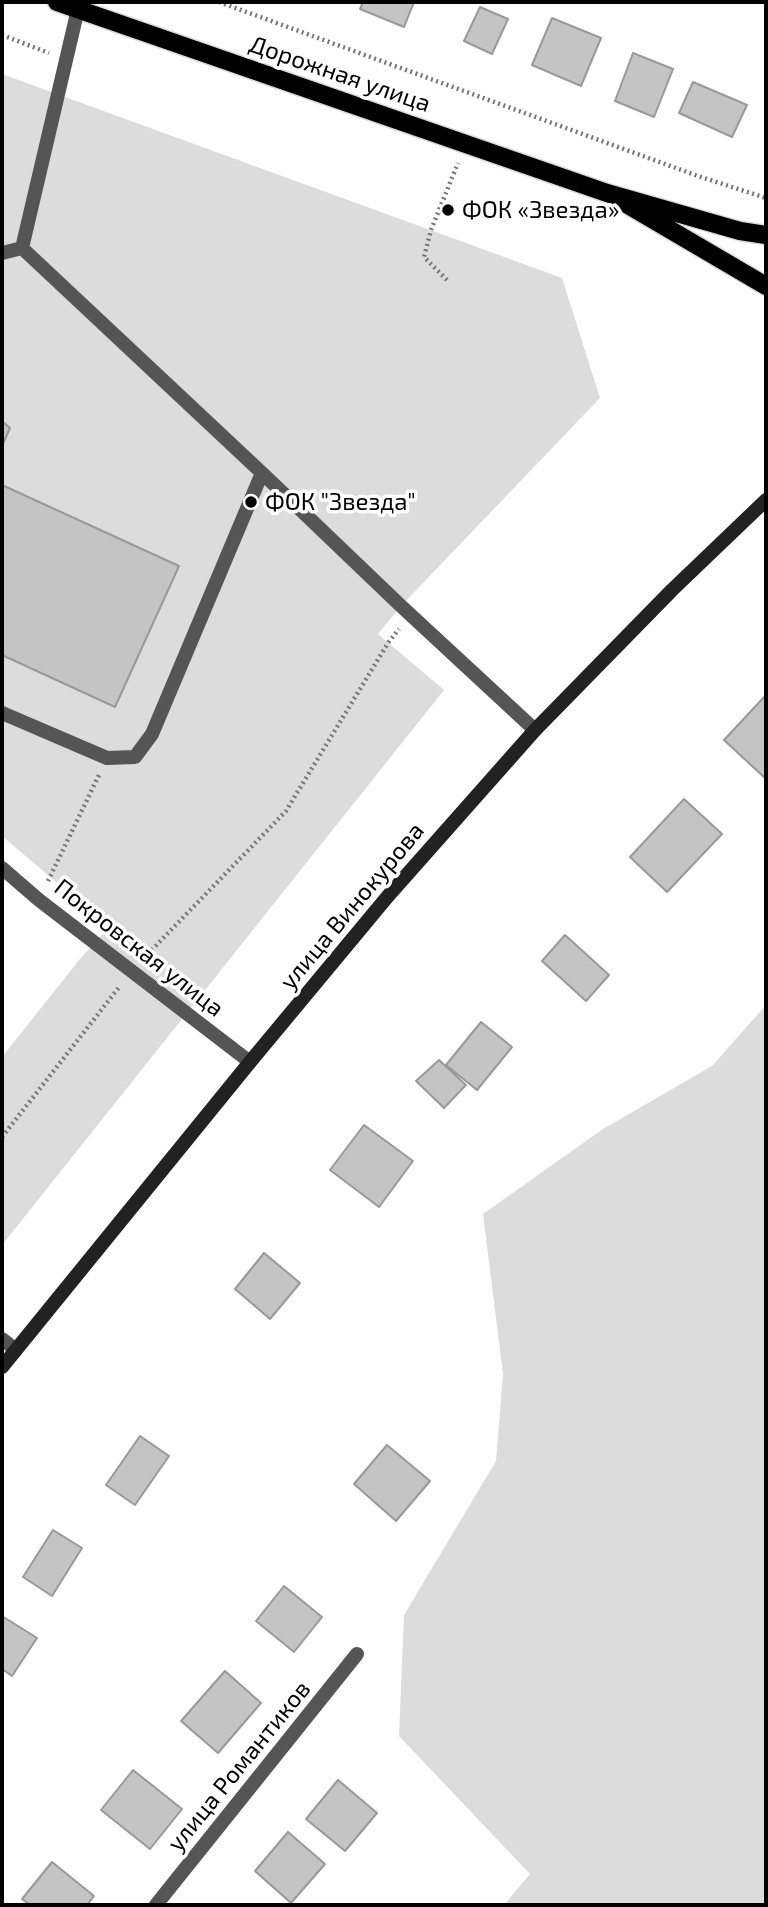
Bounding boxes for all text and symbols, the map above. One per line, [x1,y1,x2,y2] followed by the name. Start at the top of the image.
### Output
[246,30,434,118] street label: Дорожная улица
[462,196,619,224] place label: ФОК «Звезда»
[440,202,456,218] marker: ФОК «Звезда»
[265,488,416,516] place label: ФОК "Звезда"
[243,494,259,510] marker: ФОК "Звезда"
[274,817,430,995] street label: улица Винокурова
[49,873,229,1023] street label: Покровская улица
[161,1675,317,1857] street label: улица Романтиков

